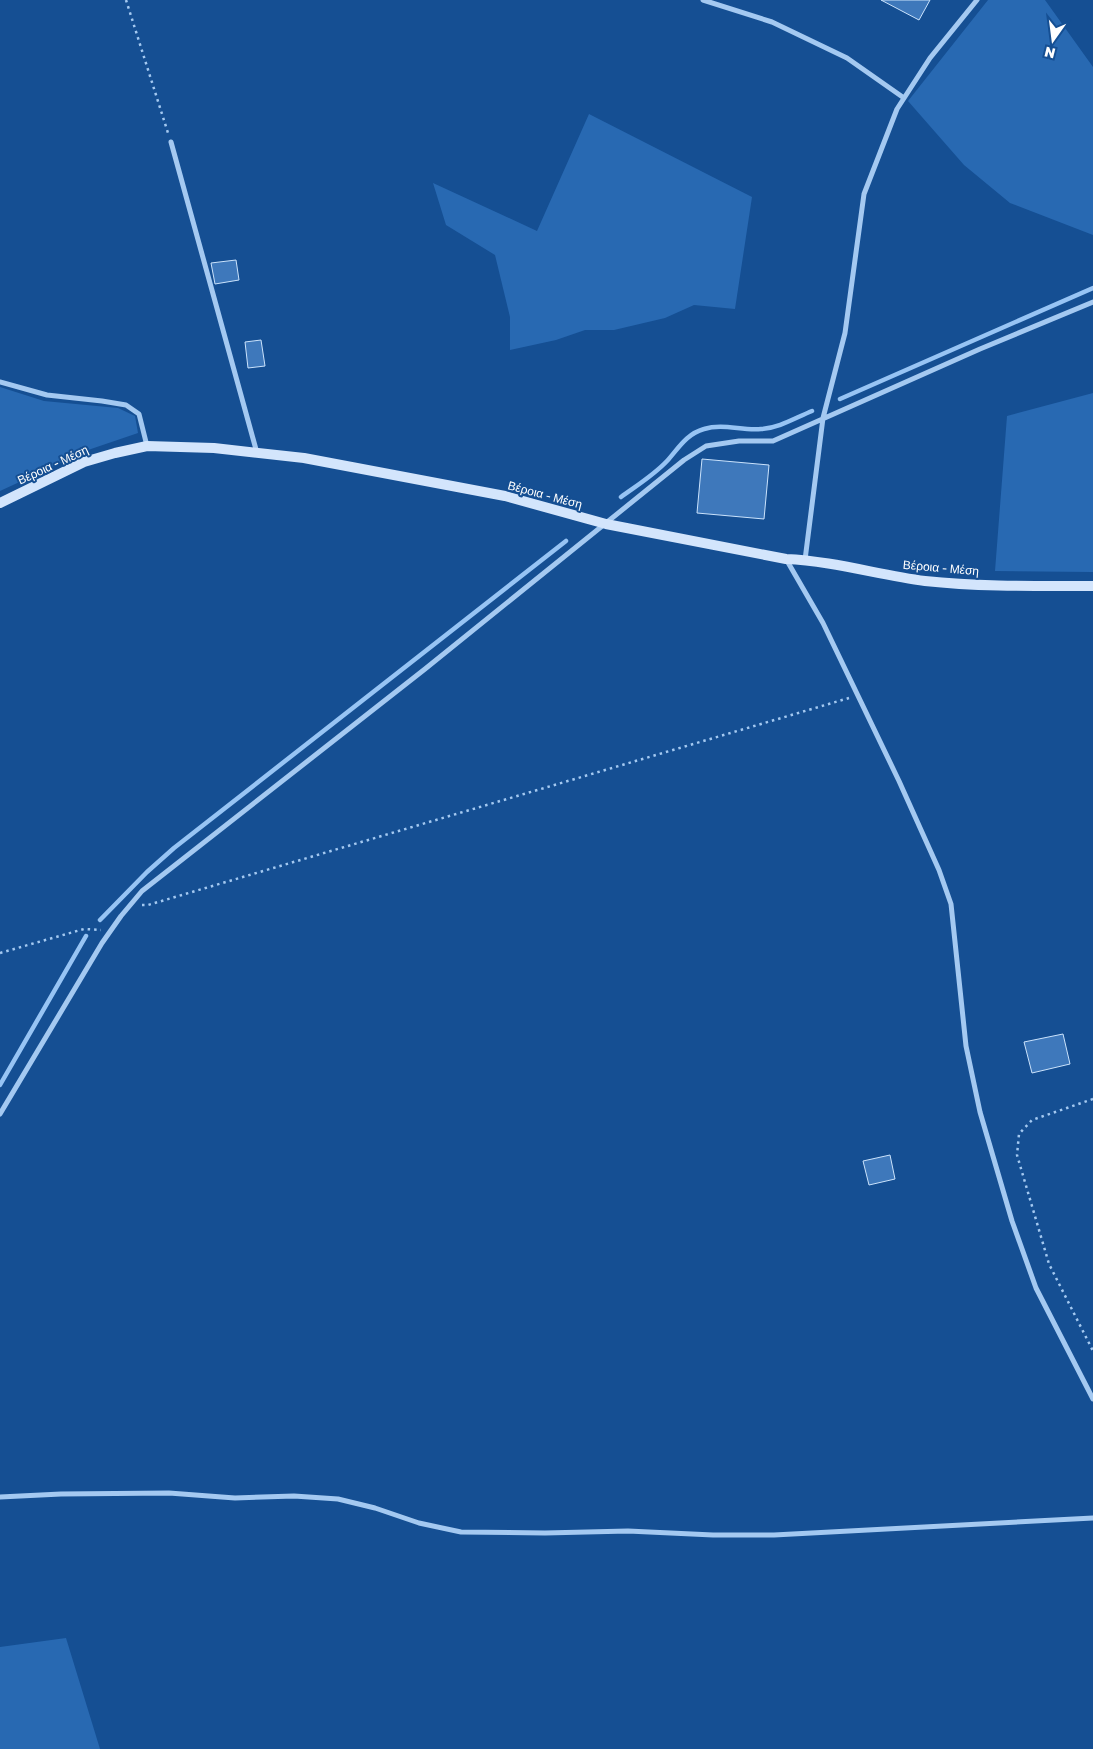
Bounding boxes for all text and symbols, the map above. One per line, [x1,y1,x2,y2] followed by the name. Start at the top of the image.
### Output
[1028,15,1078,65] north arrow
[1043,44,1057,63] text: N
[15,442,91,487] street label: Βέροια - Μέση
[506,477,584,512] street label: Βέροια - Μέση
[902,557,980,578] street label: Βέροια - Μέση

